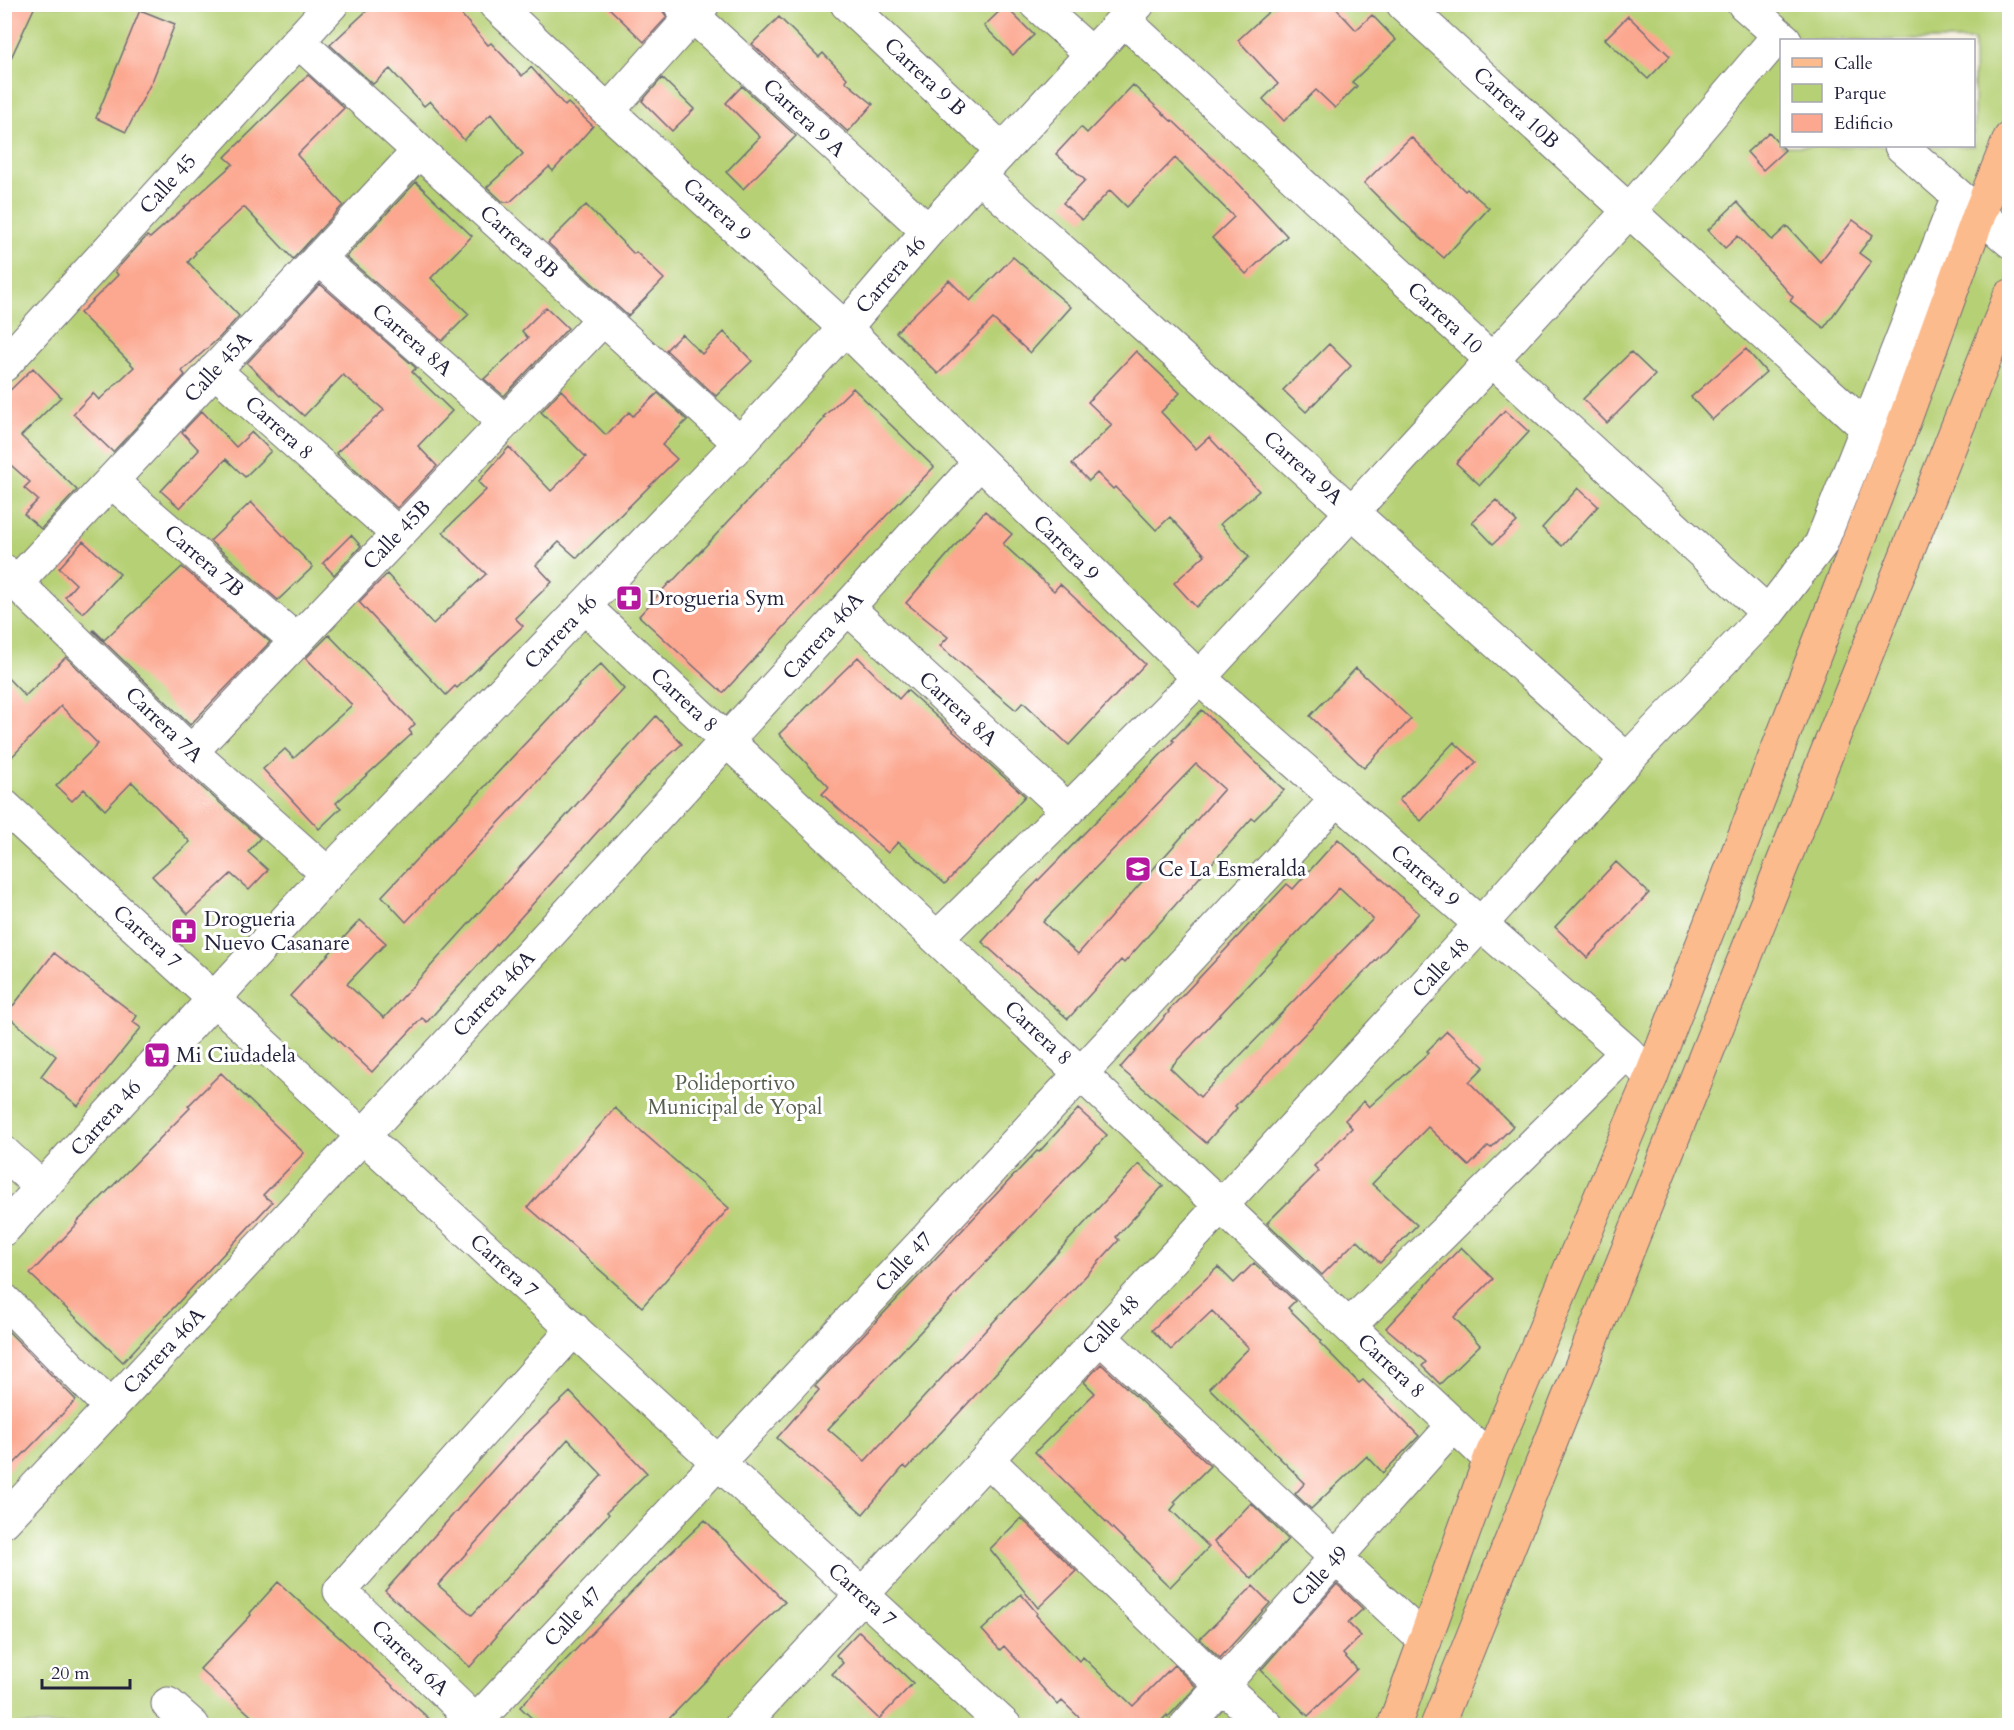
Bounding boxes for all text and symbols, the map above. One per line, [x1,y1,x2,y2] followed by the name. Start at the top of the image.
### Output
[877,31,973,123] street label: Carrera 9 B
[1780,39,1975,147] legend
[1834,51,1873,76] text: Calle
[1467,61,1565,155] street label: Carrera 10B
[756,72,852,164] street label: Carrera 9 A
[1834,81,1887,106] text: Parque
[1834,111,1893,136] text: Edificio
[133,147,203,221] street label: Calle 45
[676,171,758,249] street label: Carrera 9
[473,199,565,285] street label: Carrera 8B
[849,230,933,320] street label: Carrera 46
[1401,275,1489,361] street label: Carrera 10
[365,297,459,383] street label: Carrera 8A
[178,325,258,409] street label: Calle 45A
[238,389,320,467] street label: Carrera 8
[1257,424,1349,512] street label: Carrera 9A
[356,494,438,576] street label: Calle 45B
[1026,508,1106,588] street label: Carrera 9
[158,518,250,604] street label: Carrera 7B
[614,583,644,613] pharmacy icon: Drogueria Sym
[648,584,785,613] place label: Drogueria Sym
[776,586,870,686] street label: Carrera 46A
[518,588,604,676] street label: Carrera 46
[644,661,724,739] street label: Carrera 8
[912,665,1004,753] street label: Carrera 8A
[119,681,209,770] street label: Carrera 7A
[1384,838,1466,914] street label: Carrera 9
[1123,854,1153,884] school or university icon: Ce La Esmeralda
[1158,855,1306,884] place label: Ce La Esmeralda
[106,898,188,976] street label: Carrera 7
[204,905,350,958] place label: Drogueria Nuevo Casanare
[169,916,199,946] pharmacy icon: Drogueria Nuevo Casanare
[1406,932,1476,1004] street label: Calle 48
[446,944,542,1044] street label: Carrera 46A
[998,994,1078,1072] street label: Carrera 8
[142,1040,172,1070] supermarket icon: Mi Ciudadela
[176,1041,296,1070] place label: Mi Ciudadela
[648,1069,822,1122] park label: Polideportivo Municipal de Yopal
[64,1073,148,1163] street label: Carrera 46
[869,1225,939,1298] street label: Calle 47
[463,1227,545,1305] street label: Carrera 7
[1076,1289,1146,1361] street label: Calle 48
[116,1301,212,1401] street label: Carrera 46A
[1351,1327,1431,1405] street label: Carrera 8
[1285,1539,1355,1613] street label: Calle 49
[821,1556,903,1634] street label: Carrera 7
[538,1580,608,1653] street label: Calle 47
[365,1614,455,1703] street label: Carrera 6A
[42,1652,130,1690] scale bar
[51,1661,90,1686] text: 20 m

